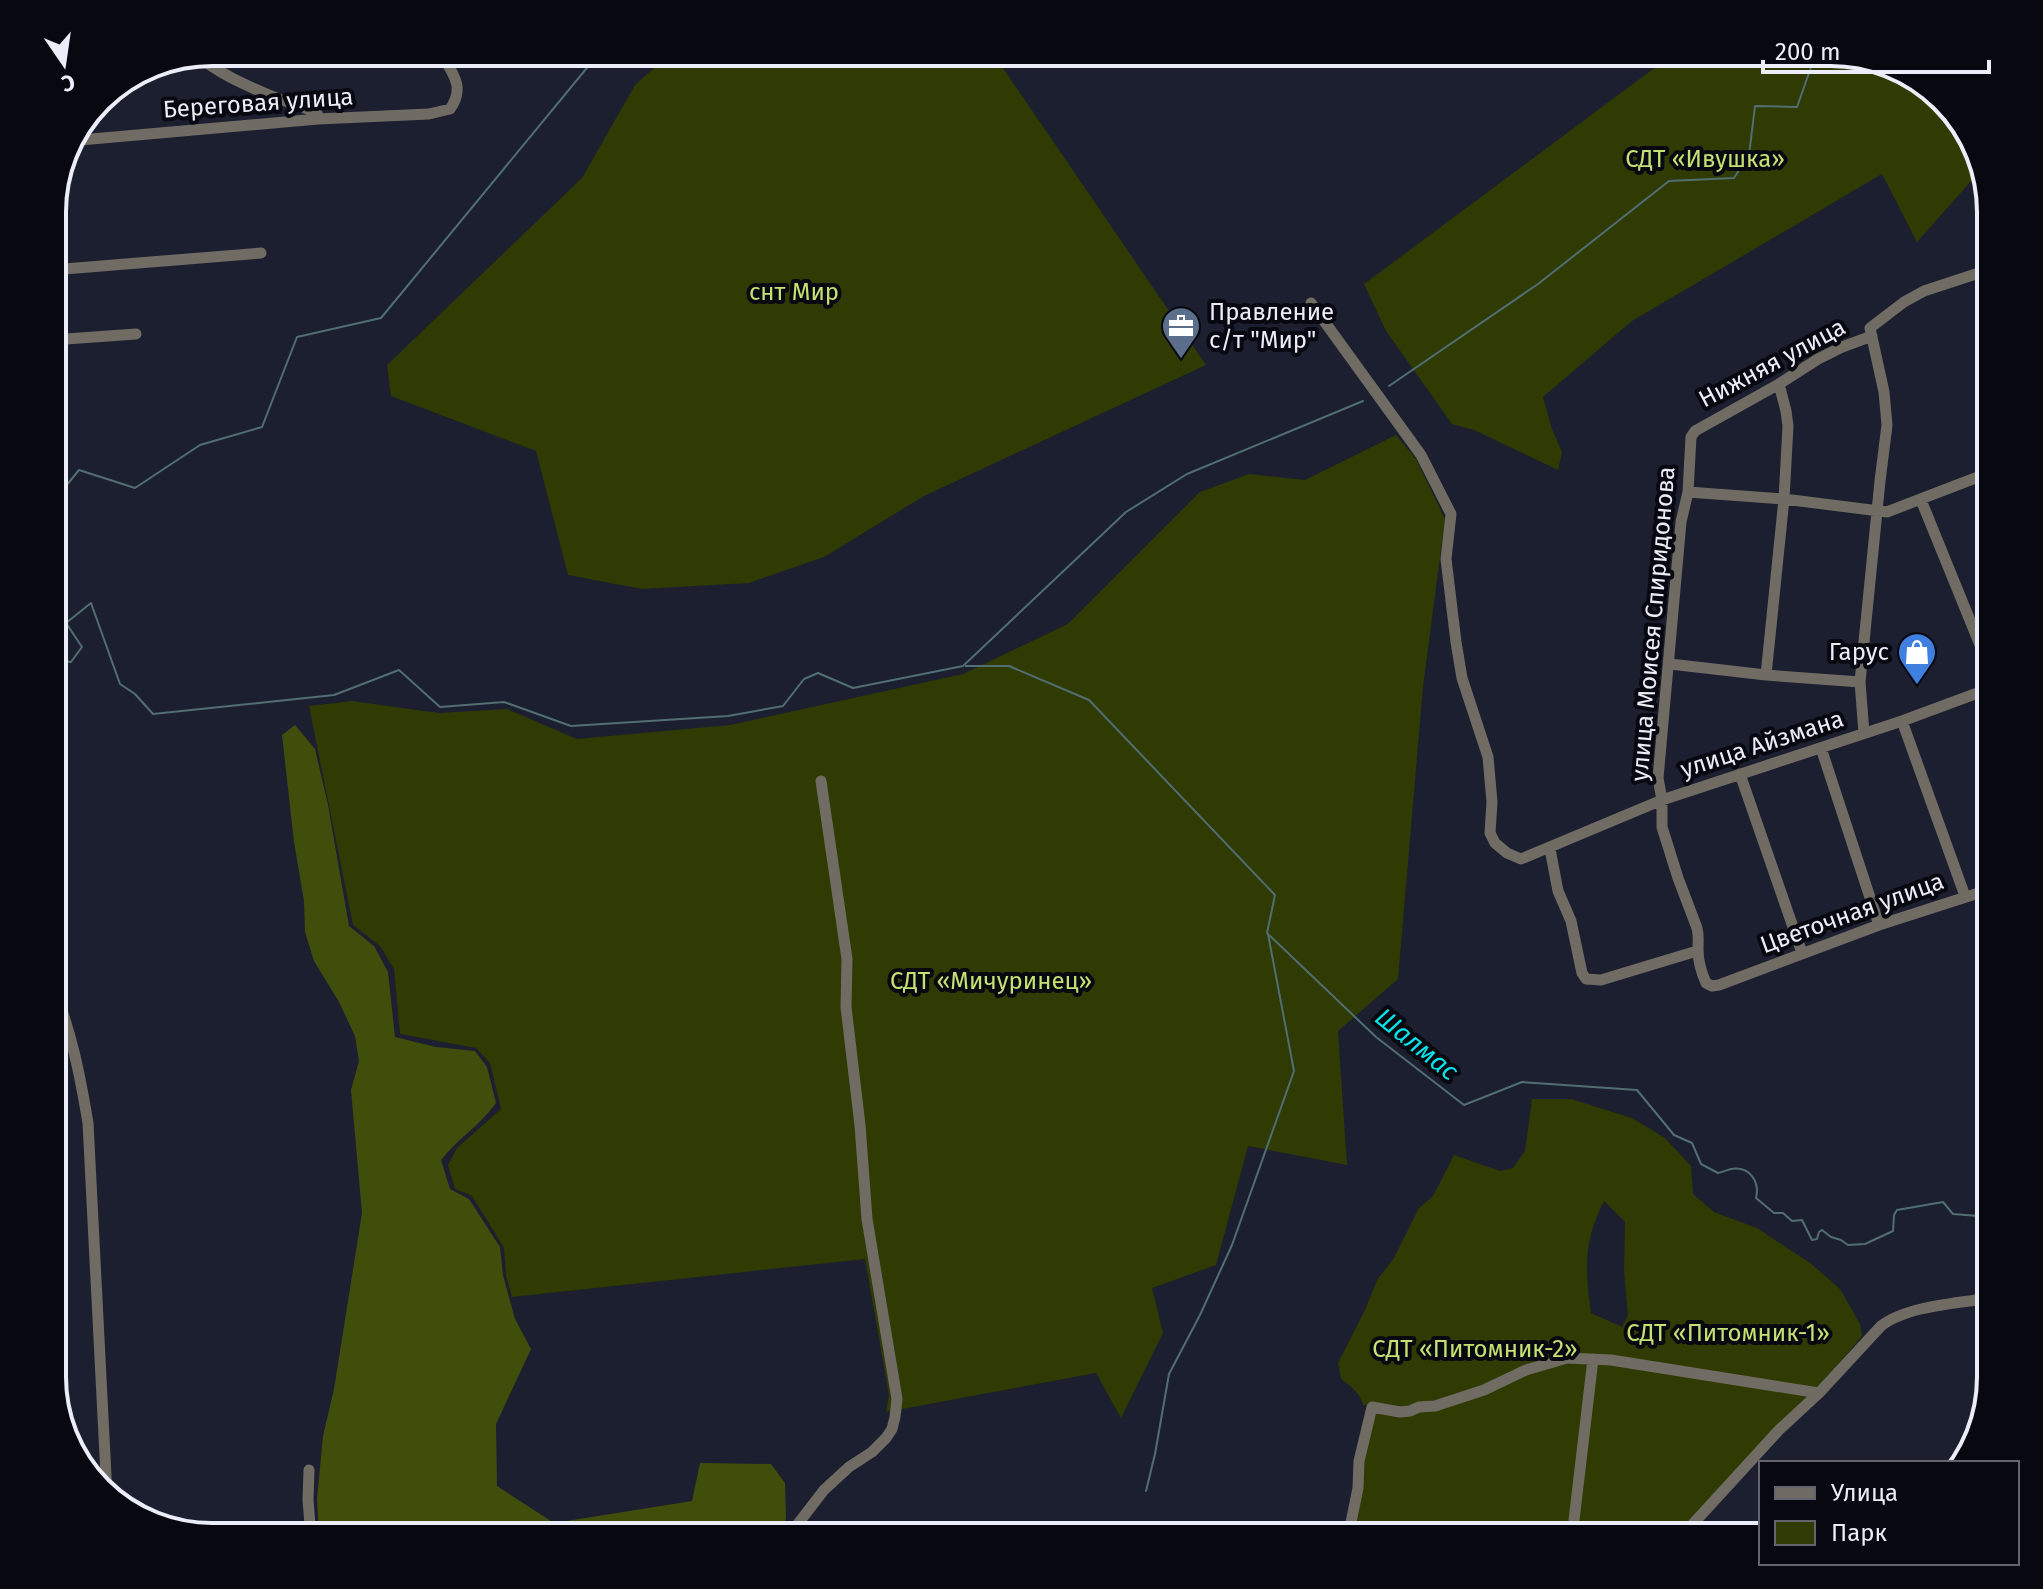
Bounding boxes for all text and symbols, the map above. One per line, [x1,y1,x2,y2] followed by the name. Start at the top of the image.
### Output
[24,24,104,104] north arrow
[1763,24,1989,74] scale bar
[1775,38,1841,66] text: 200 m
[59,68,78,98] text: С
[162,82,354,124] street label: Береговая улица
[1625,145,1785,173] park label: СДТ «Ивушка»
[749,278,839,306] park label: снт Мир
[1209,298,1334,354] place label: Правление с/т "Мир"
[1160,305,1202,360] office icon: Правление с/т "Мир"
[1694,313,1850,413] street label: Нижняя улица
[1625,465,1681,783] street label: улица Моисея Спиридонова
[1896,631,1938,686] shop icon: Гарус
[1829,638,1889,666] place label: Гарус
[1677,704,1847,784] street label: улица Айзмана
[1756,867,1948,959] street label: Цветочная улица
[890,967,1092,995] park label: СДТ «Мичуринец»
[1369,1002,1465,1088] water label: Шалмас
[1626,1319,1830,1347] park label: СДТ «Питомник-1»
[1372,1335,1578,1363] park label: СДТ «Питомник-2»
[1759,1461,2019,1565] legend
[1831,1479,1898,1507] text: Улица
[1831,1519,1888,1547] text: Парк

